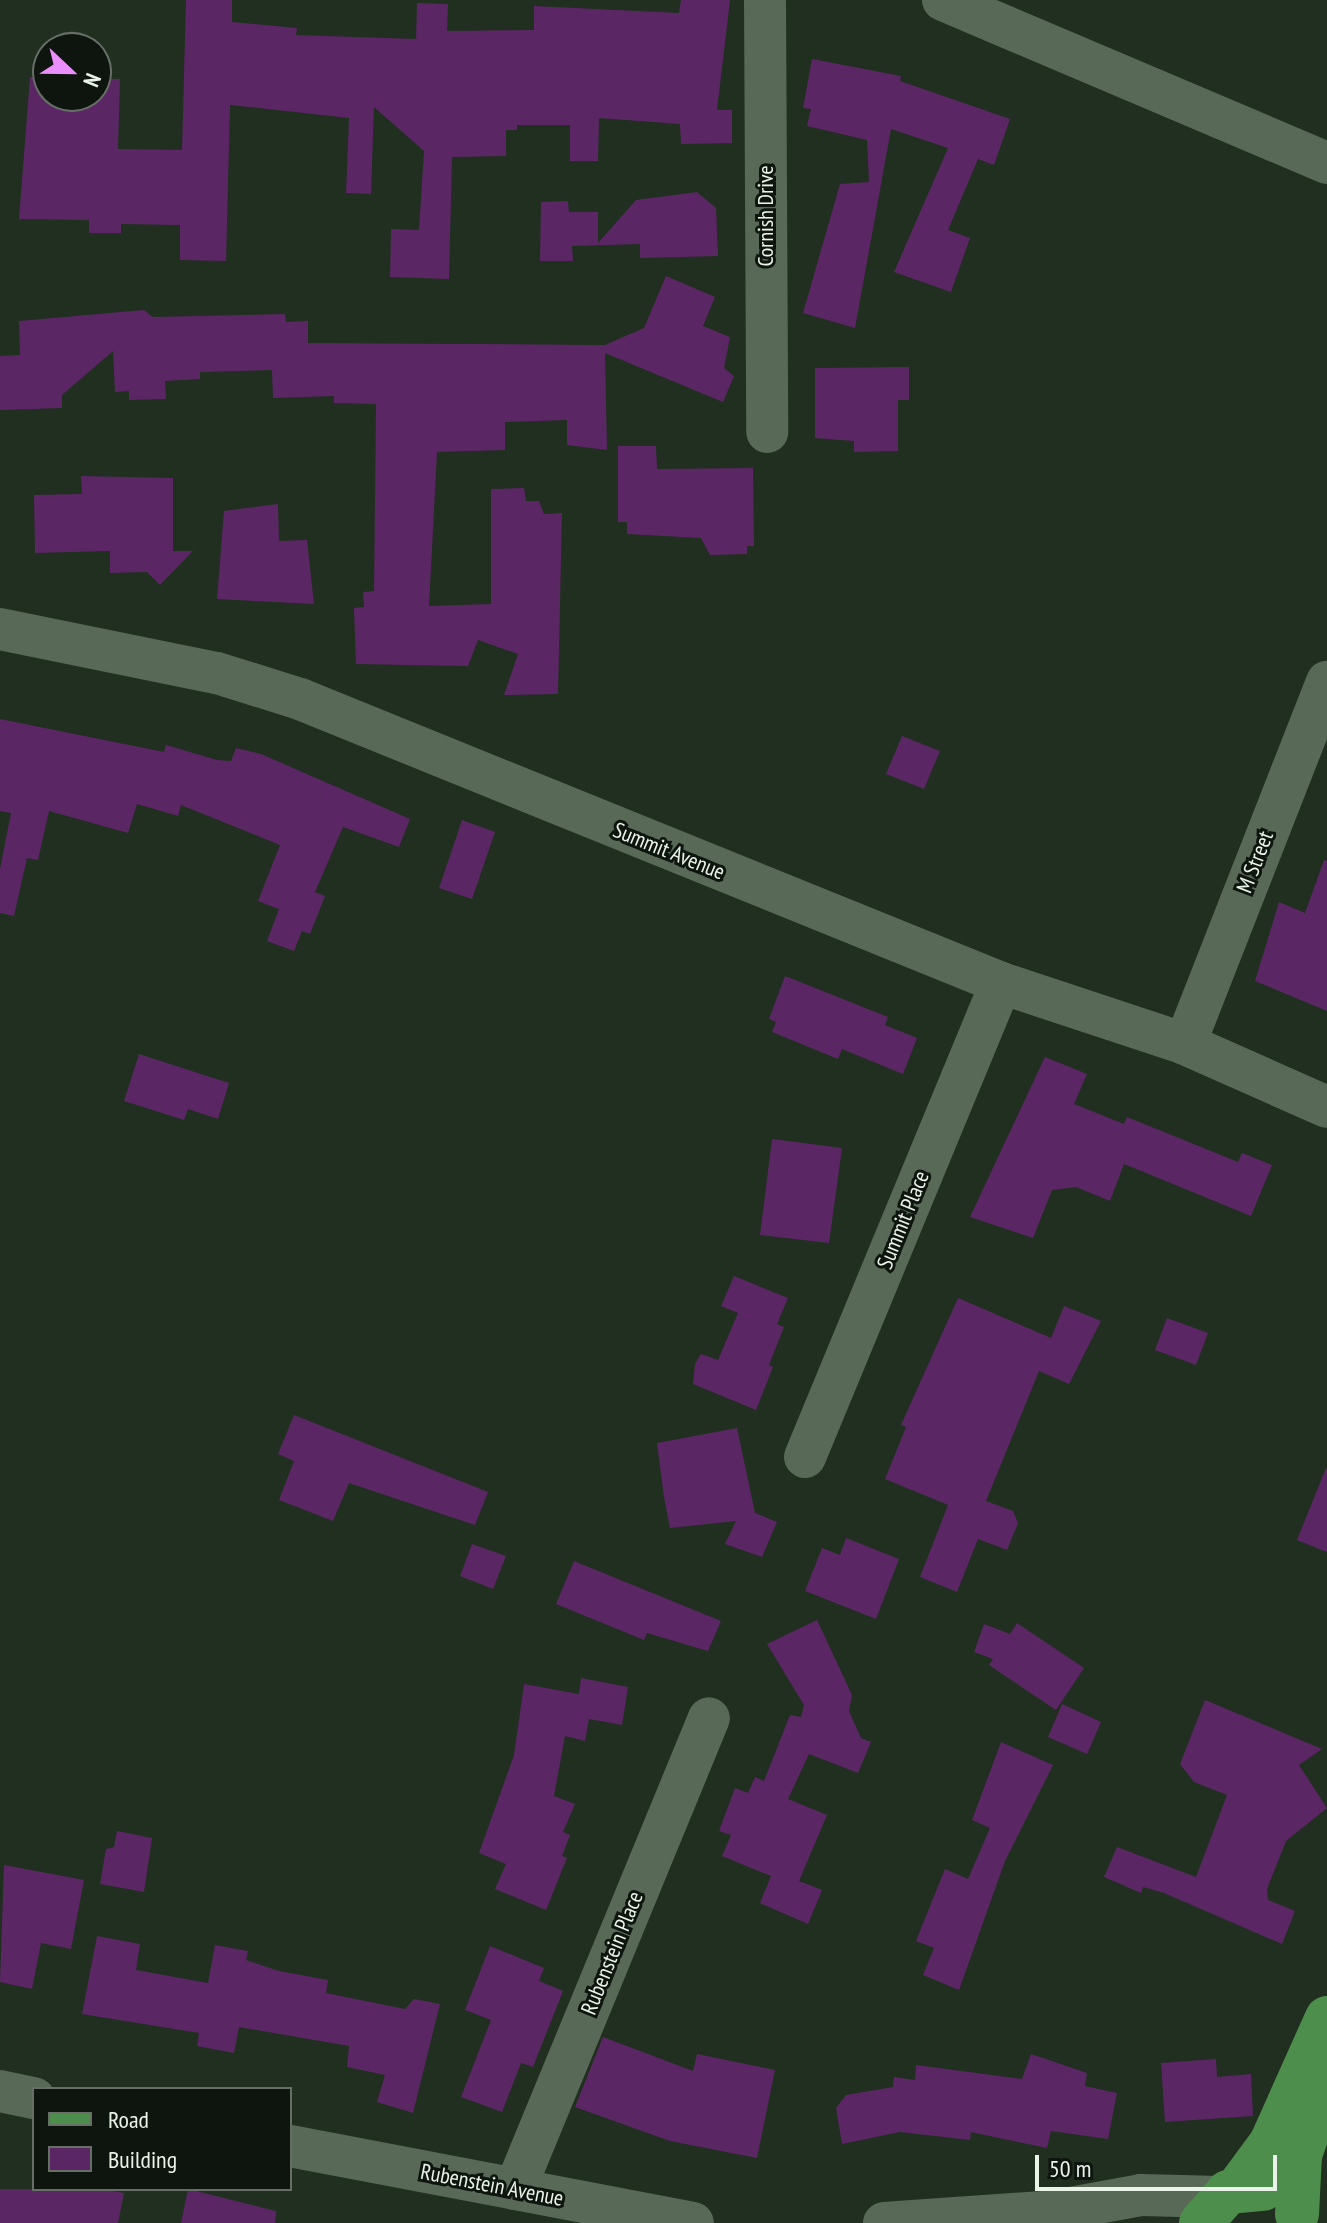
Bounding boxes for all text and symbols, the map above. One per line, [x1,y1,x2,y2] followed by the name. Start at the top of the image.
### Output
[32,32,112,112] north arrow
[77,69,108,91] text: N
[753,165,779,267] street label: Cornish Drive
[609,817,729,885] street label: Summit Avenue
[1231,827,1279,897] street label: M Street
[871,1167,935,1273] street label: Summit Place
[575,1888,649,2018] street label: Rubenstein Place
[32,2087,292,2191] legend
[108,2104,149,2135] text: Road
[1039,2139,1281,2189] scale bar
[108,2144,177,2175] text: Building
[1049,2153,1091,2184] text: 50 m
[418,2158,566,2212] street label: Rubenstein Avenue

